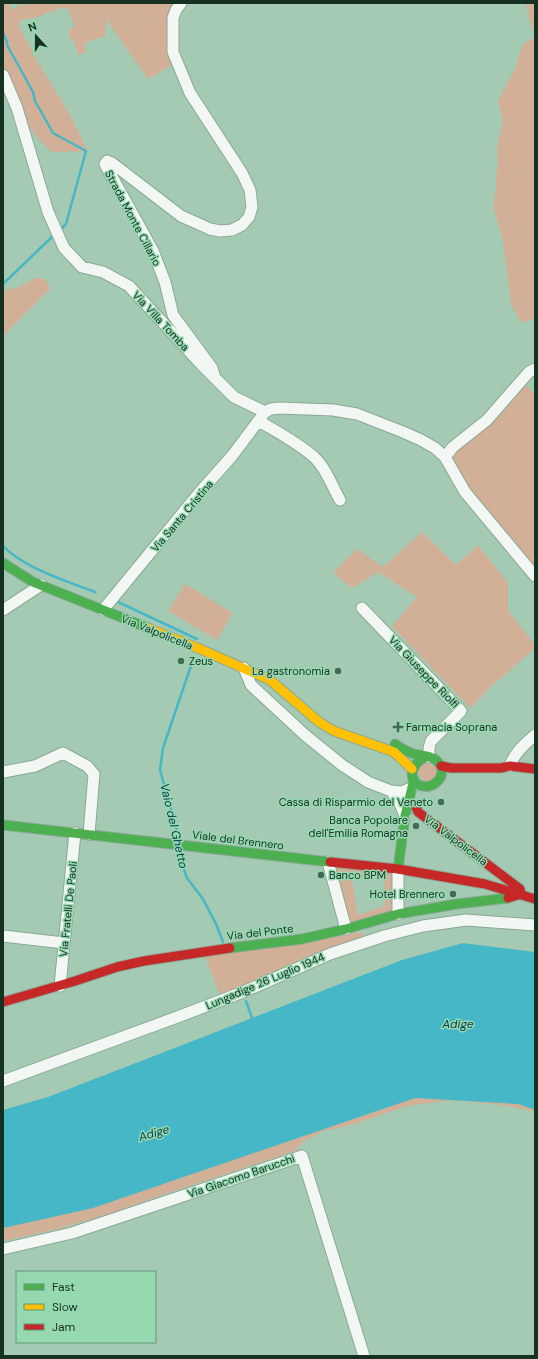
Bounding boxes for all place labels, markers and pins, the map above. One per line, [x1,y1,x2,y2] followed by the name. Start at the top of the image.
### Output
[189,654,213,668] place label: Zeus
[176,656,186,666] marker: Zeus
[252,664,330,678] place label: La gastronomia
[333,666,343,676] marker: La gastronomia
[406,720,497,734] place label: Farmacia Soprana
[393,722,403,732] marker: Farmacia Soprana
[279,795,433,809] place label: Cassa di Risparmio del Veneto
[436,797,446,807] marker: Cassa di Risparmio del Veneto
[309,813,408,840] place label: Banca Popolare dell'Emilia Romagna
[411,821,421,831] marker: Banca Popolare dell'Emilia Romagna
[329,868,386,882] place label: Banco BPM
[316,870,326,880] marker: Banco BPM
[369,887,445,901] place label: Hotel Brennero
[448,889,458,899] marker: Hotel Brennero

